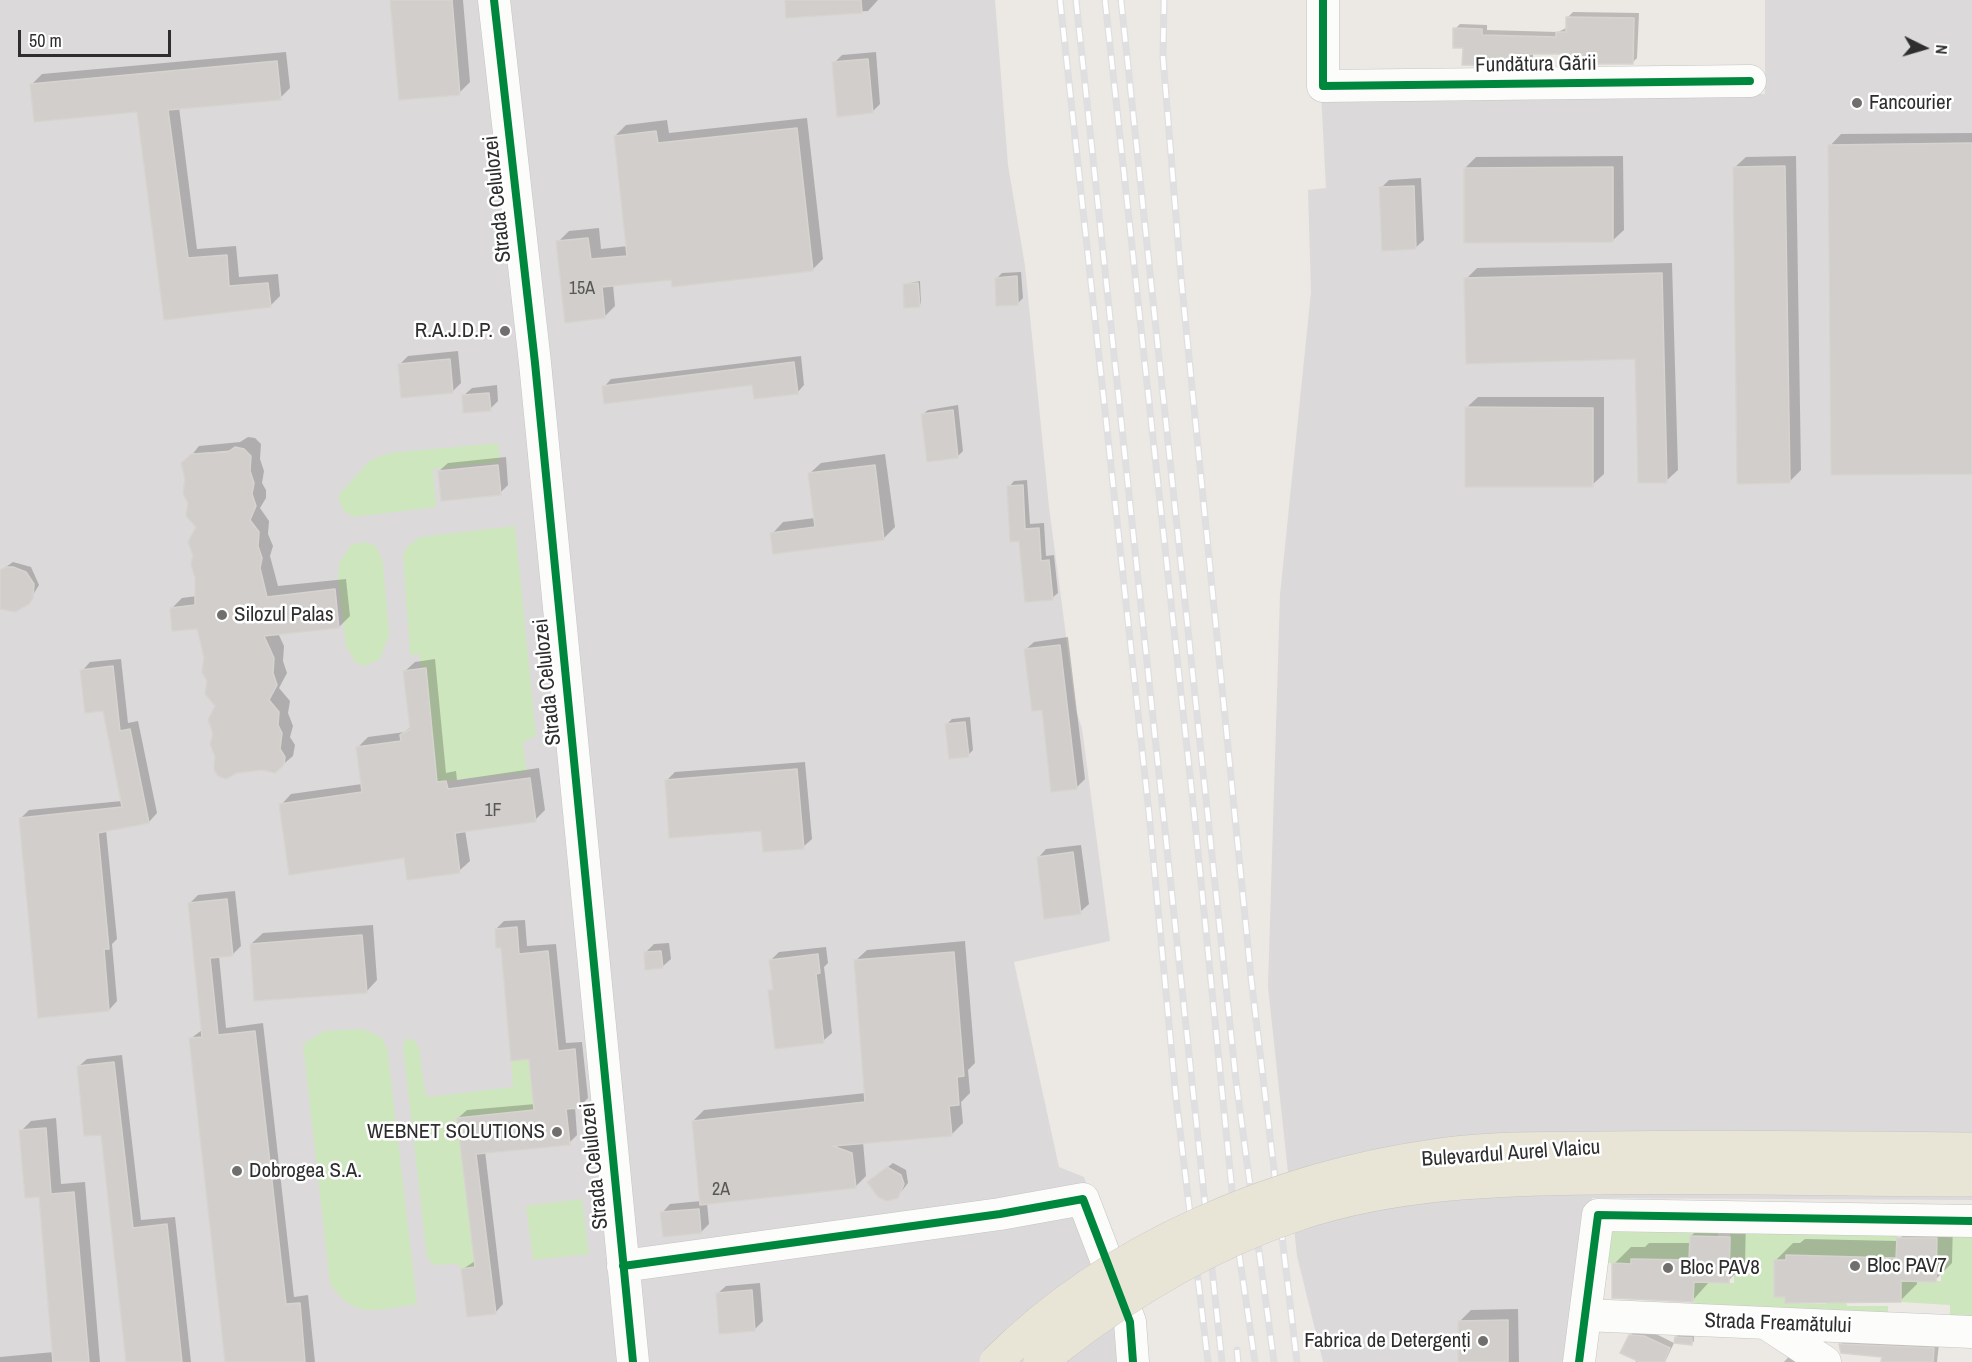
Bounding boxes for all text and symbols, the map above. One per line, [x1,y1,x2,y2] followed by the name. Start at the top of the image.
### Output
[21,18,174,56] scale bar
[1894,18,1954,78] north arrow
[29,28,62,53] text: 50 m
[1931,44,1953,55] text: N
[1475,51,1597,79] street label: Fundătura Gării
[1869,90,1951,116] place label: Fancourier
[1850,96,1864,110] marker: Fancourier
[479,134,517,264] street label: Strada Celulozei
[569,278,595,300] house number: 15A
[415,318,493,344] place label: R.A.J.D.P.
[498,324,512,338] marker: R.A.J.D.P.
[234,602,334,628] place label: Silozul Palas
[215,608,229,622] marker: Silozul Palas
[529,617,567,747] street label: Strada Celulozei
[484,800,502,822] house number: 1F
[576,1101,614,1231] street label: Strada Celulozei
[367,1119,545,1145] place label: WEBNET SOLUTIONS
[550,1125,564,1139] marker: WEBNET SOLUTIONS
[1421,1135,1601,1173] street label: Bulevardul Aurel Vlaicu
[249,1158,362,1184] place label: Dobrogea S.A.
[230,1164,244,1178] marker: Dobrogea S.A.
[712,1179,730,1201] house number: 2A
[1867,1253,1947,1279] place label: Bloc PAV7
[1680,1255,1760,1281] place label: Bloc PAV8
[1848,1259,1862,1273] marker: Bloc PAV7
[1661,1261,1675,1275] marker: Bloc PAV8
[1704,1309,1852,1339] street label: Strada Freamătului
[1304,1328,1471,1354] place label: Fabrica de Detergenți
[1476,1334,1490,1348] marker: Fabrica de Detergenți

